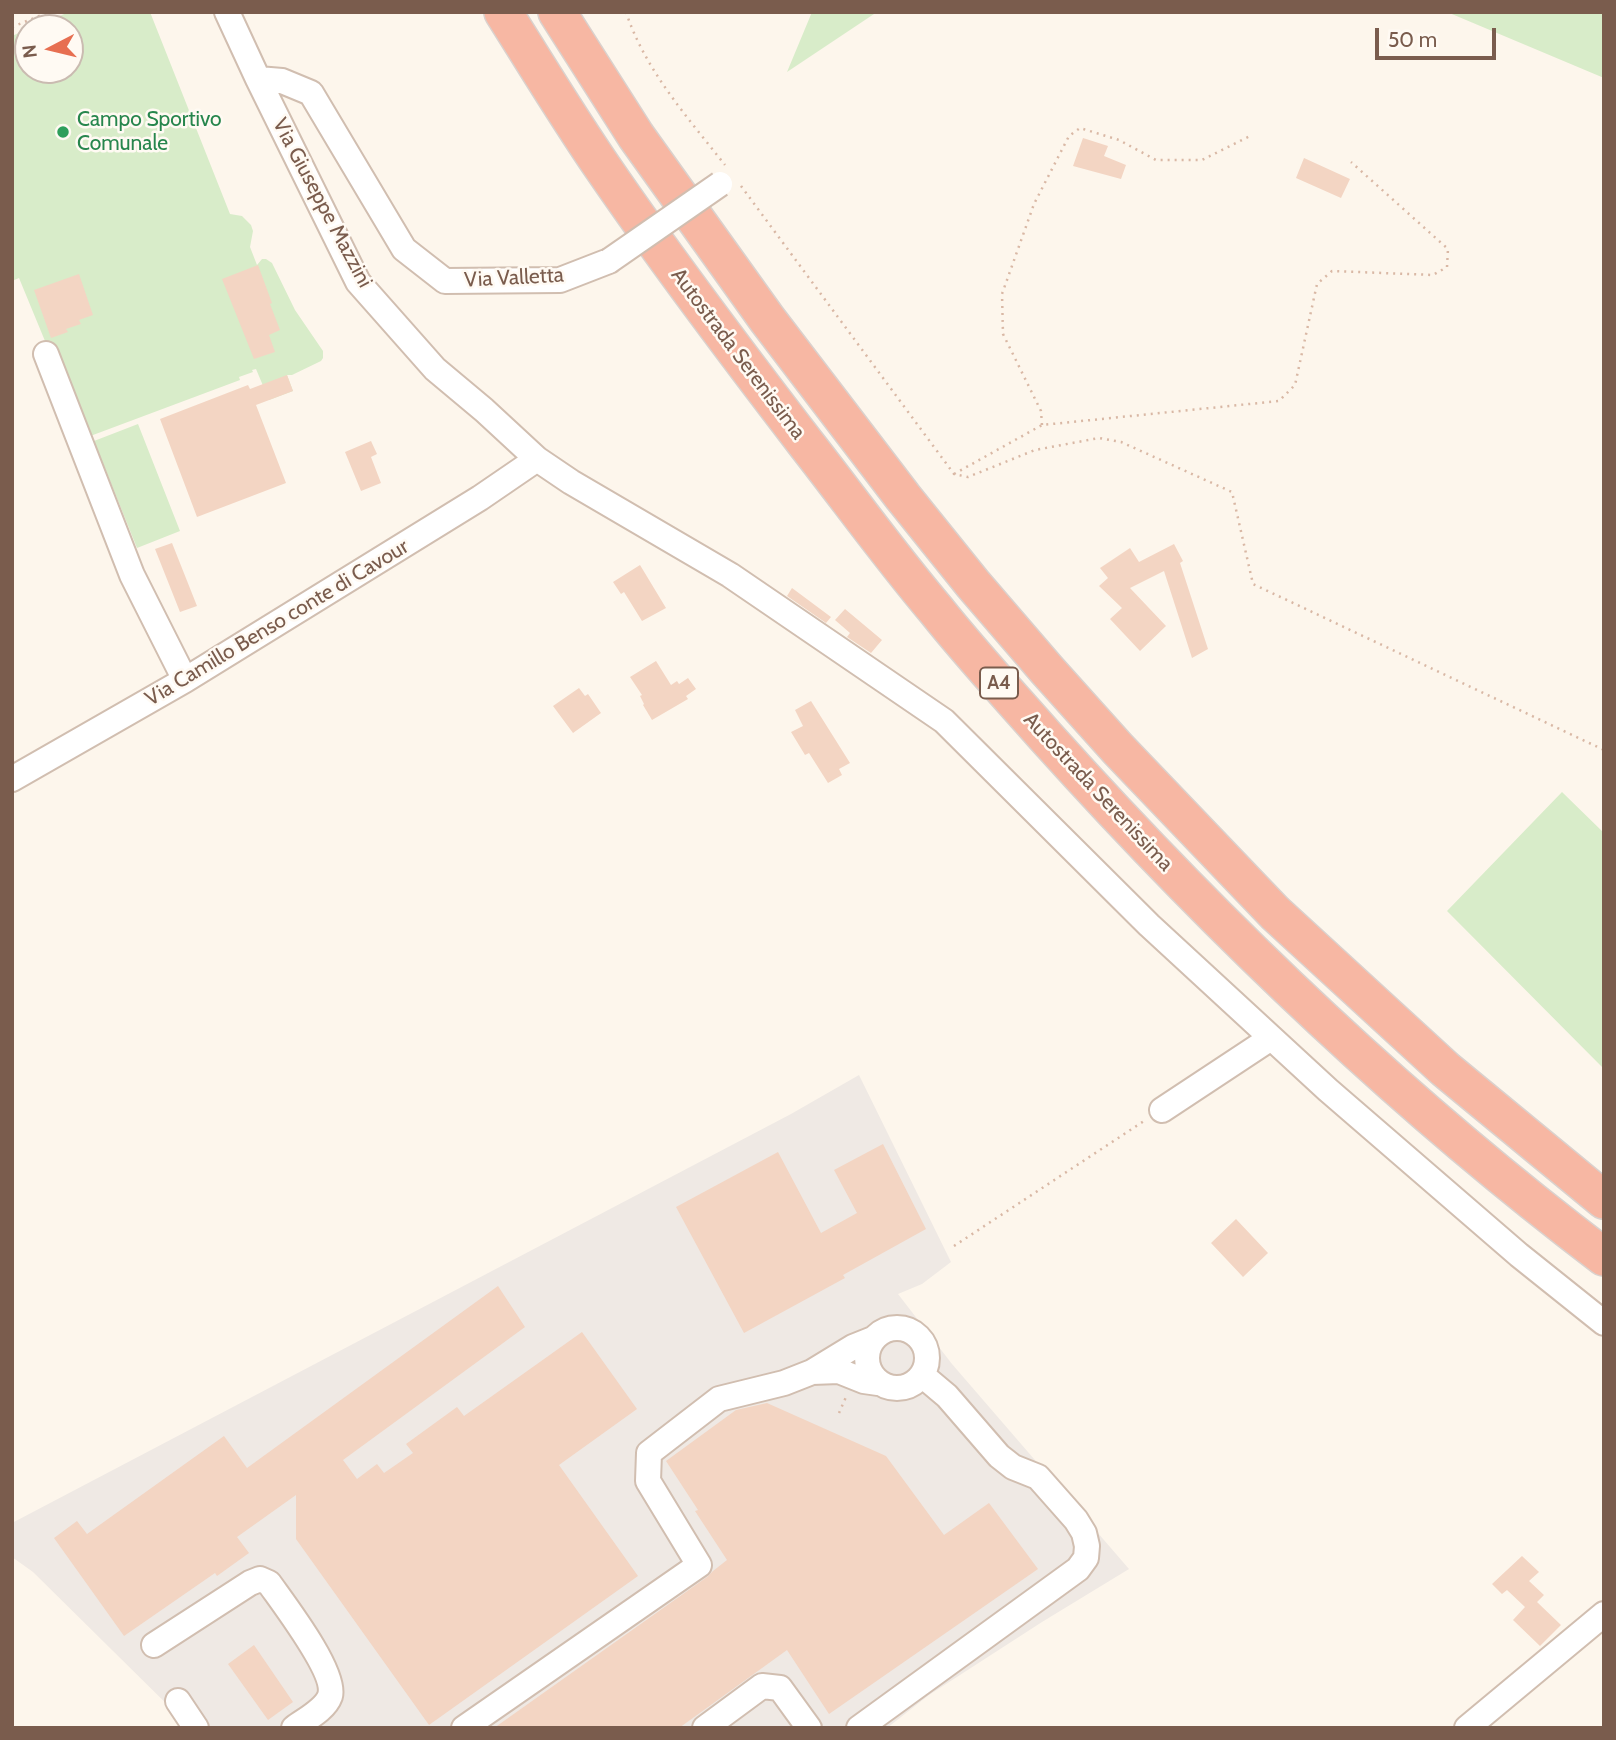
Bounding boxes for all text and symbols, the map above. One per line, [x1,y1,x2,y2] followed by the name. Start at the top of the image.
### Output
[14,14,84,84] north arrow
[1378,14,1499,58] scale bar
[1388,27,1437,52] text: 50 m
[17,43,42,59] text: N
[77,107,222,157] place label: Campo Sportivo Comunale
[267,114,377,292] street label: Via Giuseppe Mazzini
[55,124,71,140] marker: Campo Sportivo Comunale
[463,263,565,293] street label: Via Valletta
[665,263,811,445] street label: Autostrada Serenissima
[141,534,413,712] street label: Via Camillo Benso conte di Cavour
[980,668,1018,698] road number: A4
[1018,707,1178,877] street label: Autostrada Serenissima

